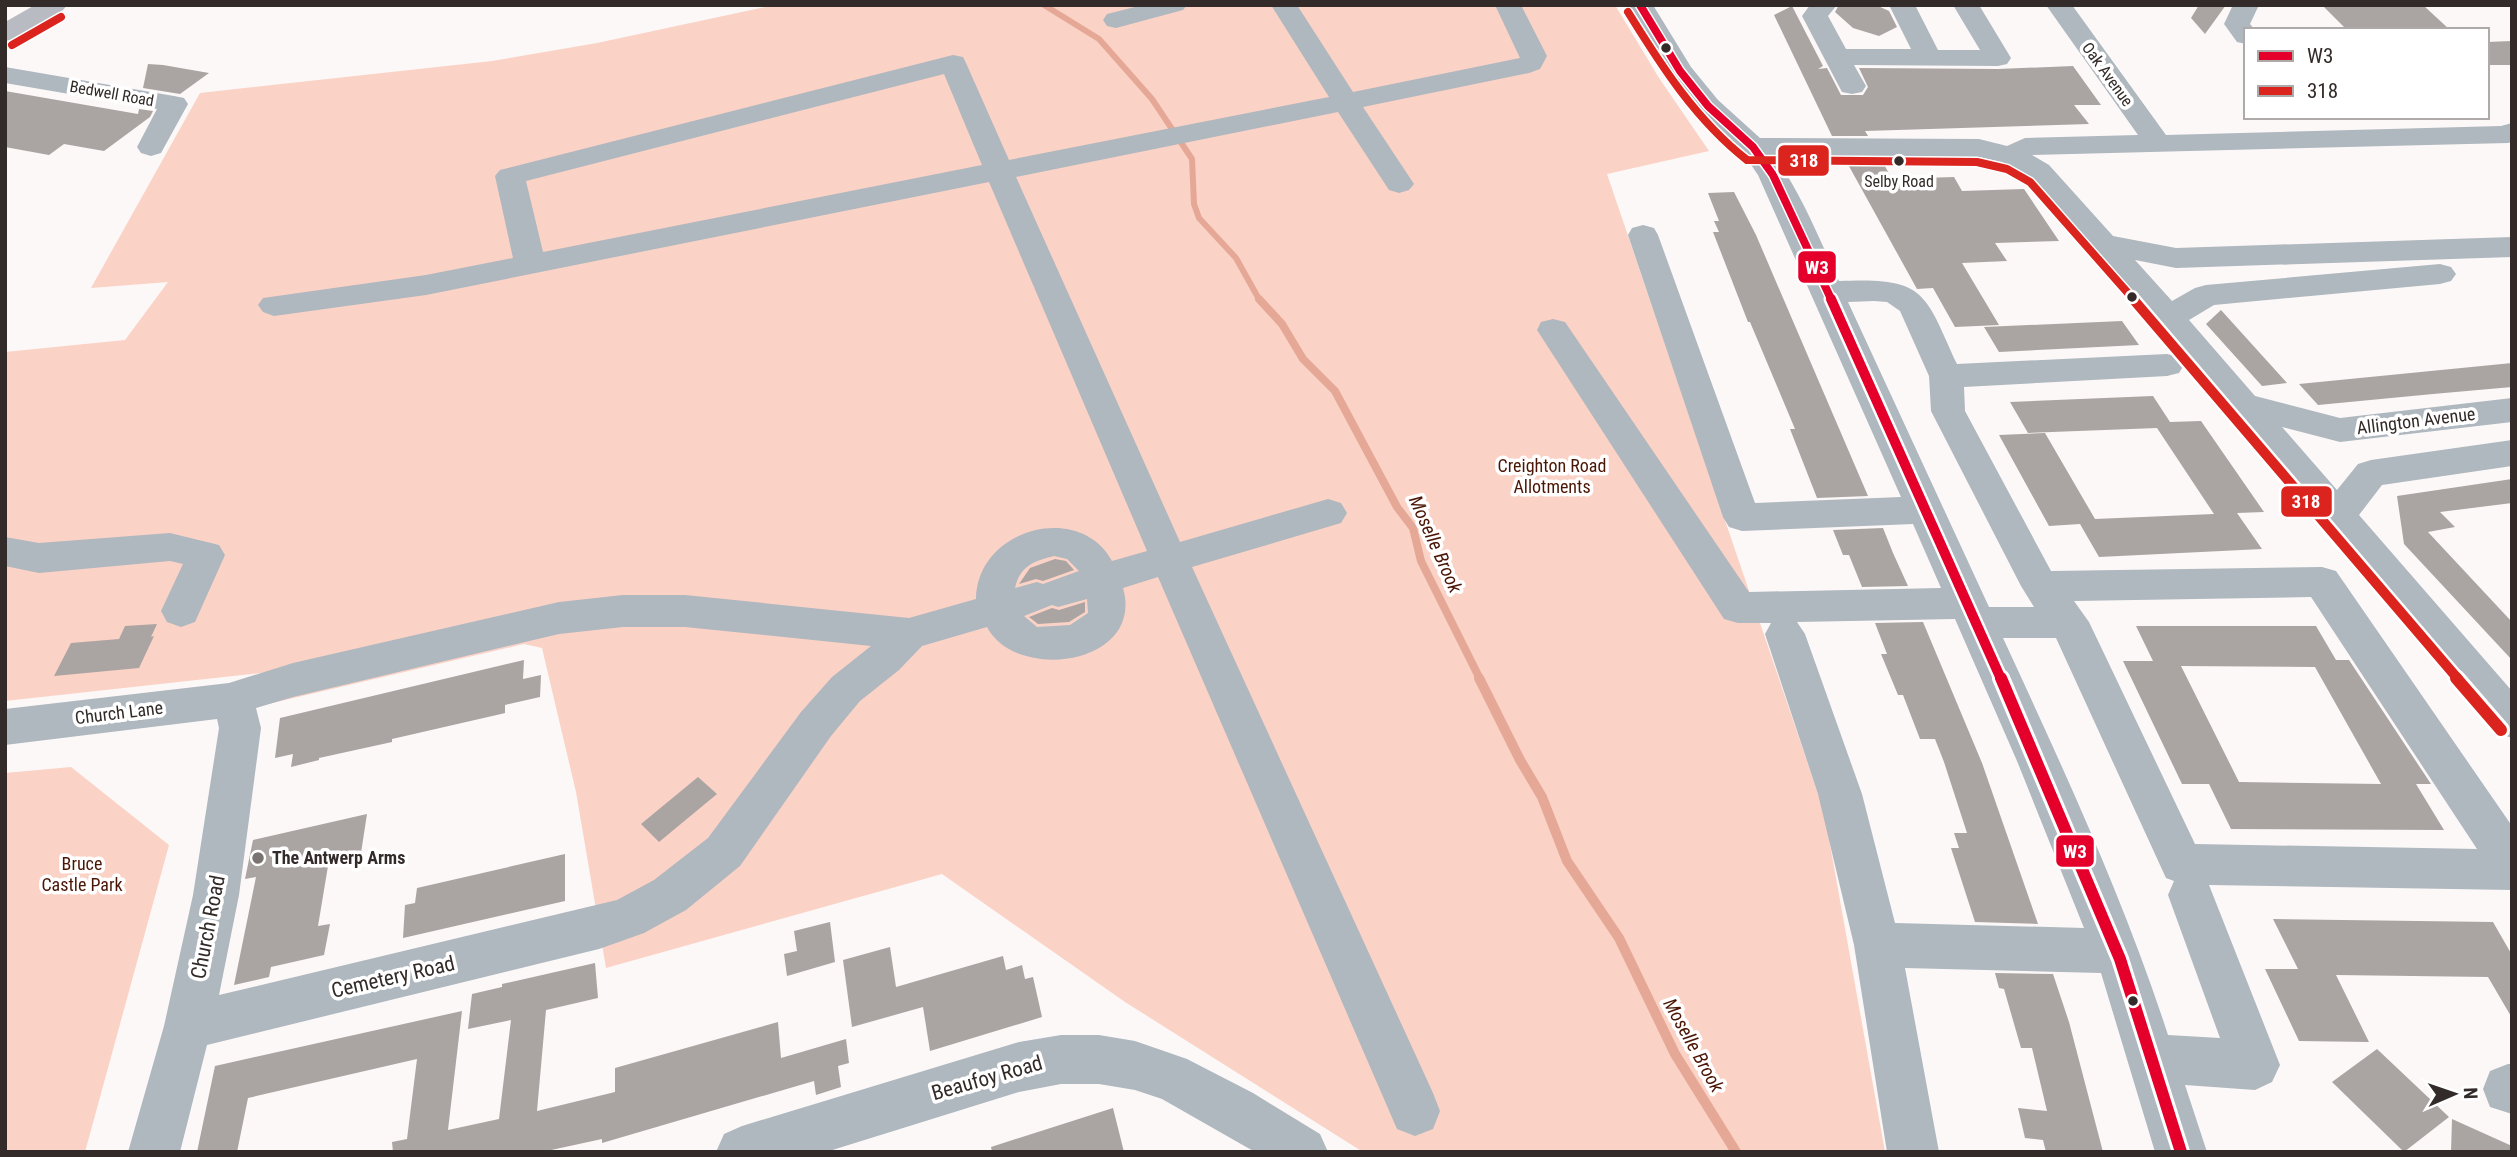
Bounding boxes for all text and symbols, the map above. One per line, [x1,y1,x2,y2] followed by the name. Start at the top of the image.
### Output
[2244,28,2489,119] legend
[2078,39,2137,110] street label: Oak Avenue
[1659,41,1673,55] unlabelled marker
[2307,44,2333,68] text: W3
[68,77,156,110] street label: Bedwell Road
[2307,79,2338,103] text: 318
[1777,144,1830,177] line badge: 318
[1790,149,1818,172] text: 318
[1892,154,1906,168] marker: Selby Road
[1864,172,1934,191] place label: Selby Road
[1797,250,1837,284] line badge: W3
[1805,256,1829,279] text: W3
[2125,290,2139,304] unlabelled marker
[2355,403,2476,438] street label: Allington Avenue
[1498,455,1606,497] park label: Creighton Road Allotments
[2280,485,2333,518] line badge: 318
[2292,490,2320,513] text: 318
[1404,492,1467,597] water label: Moselle Brook
[74,697,164,728] street label: Church Lane
[2055,834,2095,868] line badge: W3
[2063,840,2087,863] text: W3
[272,847,405,868] place label: The Antwerp Arms
[250,850,266,866] marker: The Antwerp Arms
[41,853,123,895] park label: Bruce Castle Park
[186,873,230,981] street label: Church Road
[329,951,457,1003] street label: Cemetery Road
[1658,994,1729,1097] water label: Moselle Brook
[2126,994,2140,1008] unlabelled marker
[929,1051,1045,1105] street label: Beaufoy Road
[2419,1059,2489,1129] north arrow
[2459,1087,2482,1100] text: N

